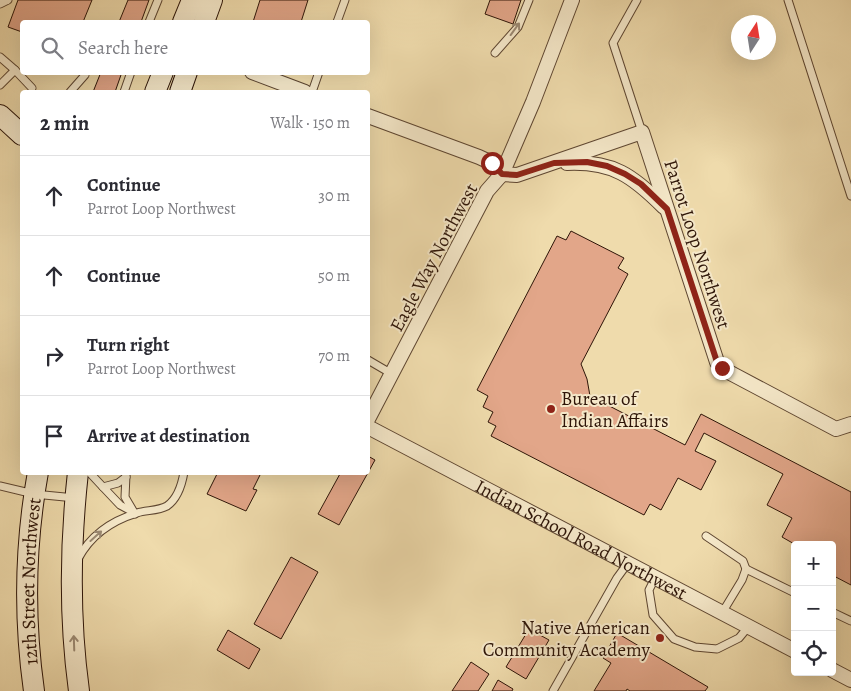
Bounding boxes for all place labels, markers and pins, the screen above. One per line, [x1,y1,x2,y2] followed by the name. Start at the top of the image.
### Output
[561,386,669,434] place label: Bureau of Indian Affairs
[545,403,557,415] marker: Bureau of Indian Affairs
[483,615,651,663] place label: Native American Community Academy
[654,632,666,644] marker: Native American Community Academy

